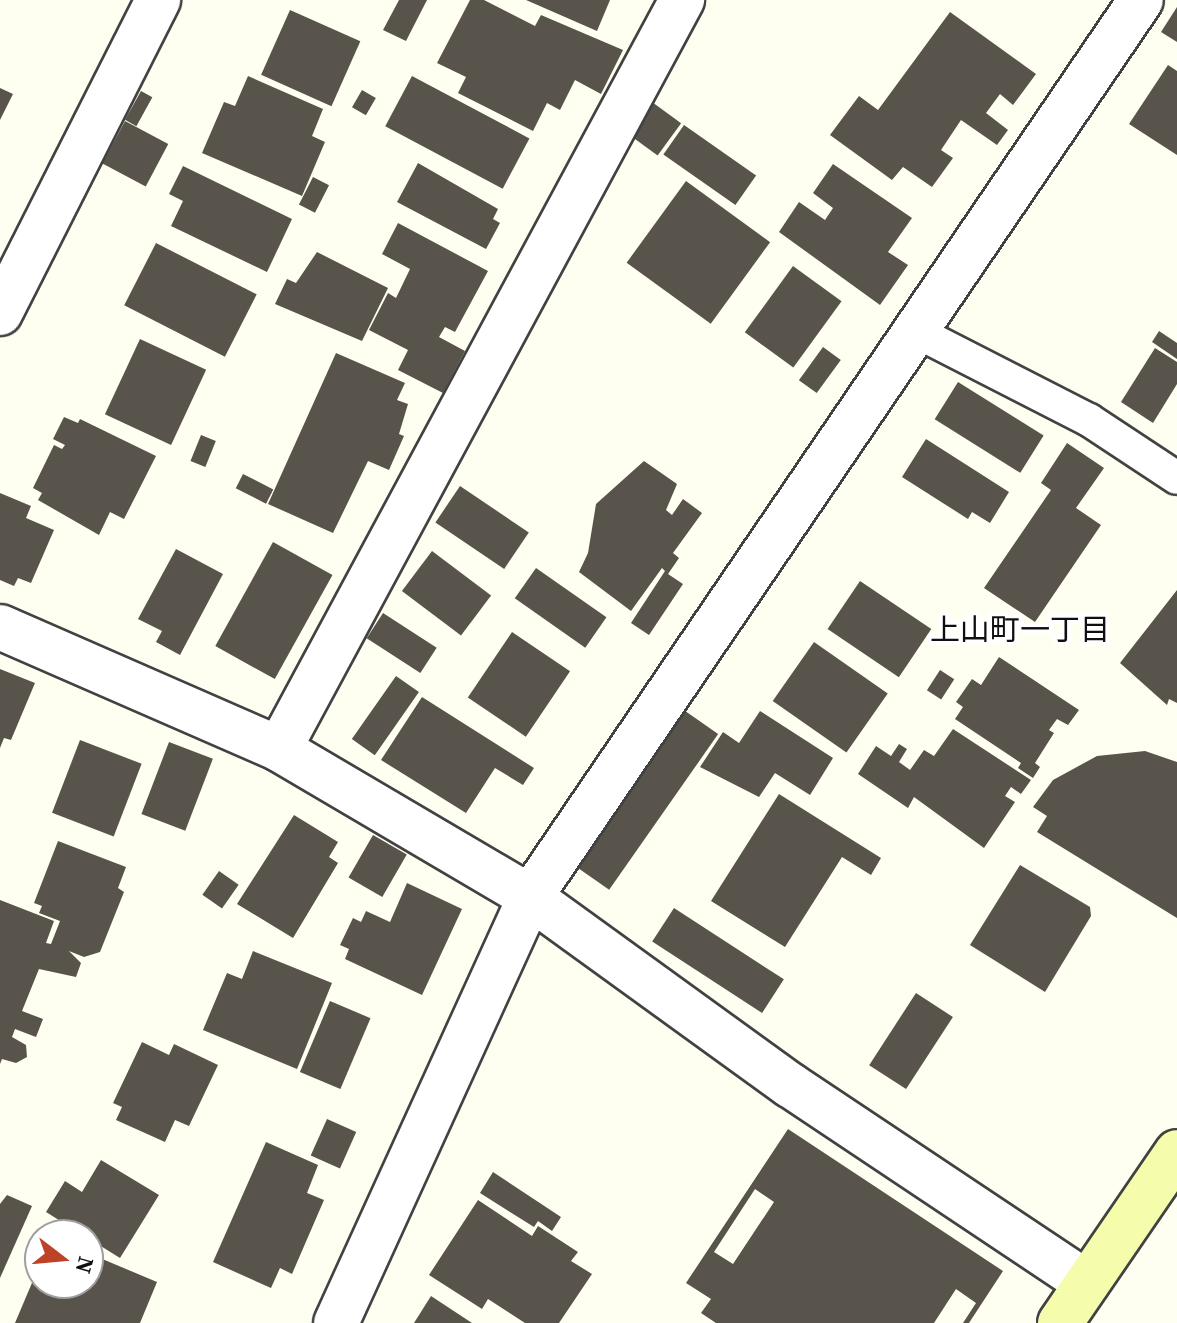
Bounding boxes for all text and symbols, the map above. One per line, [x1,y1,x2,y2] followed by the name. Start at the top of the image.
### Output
[930,612,1110,648] district label: 上山町一丁目
[24,1219,104,1299] north arrow
[69,1253,102,1277] text: N

